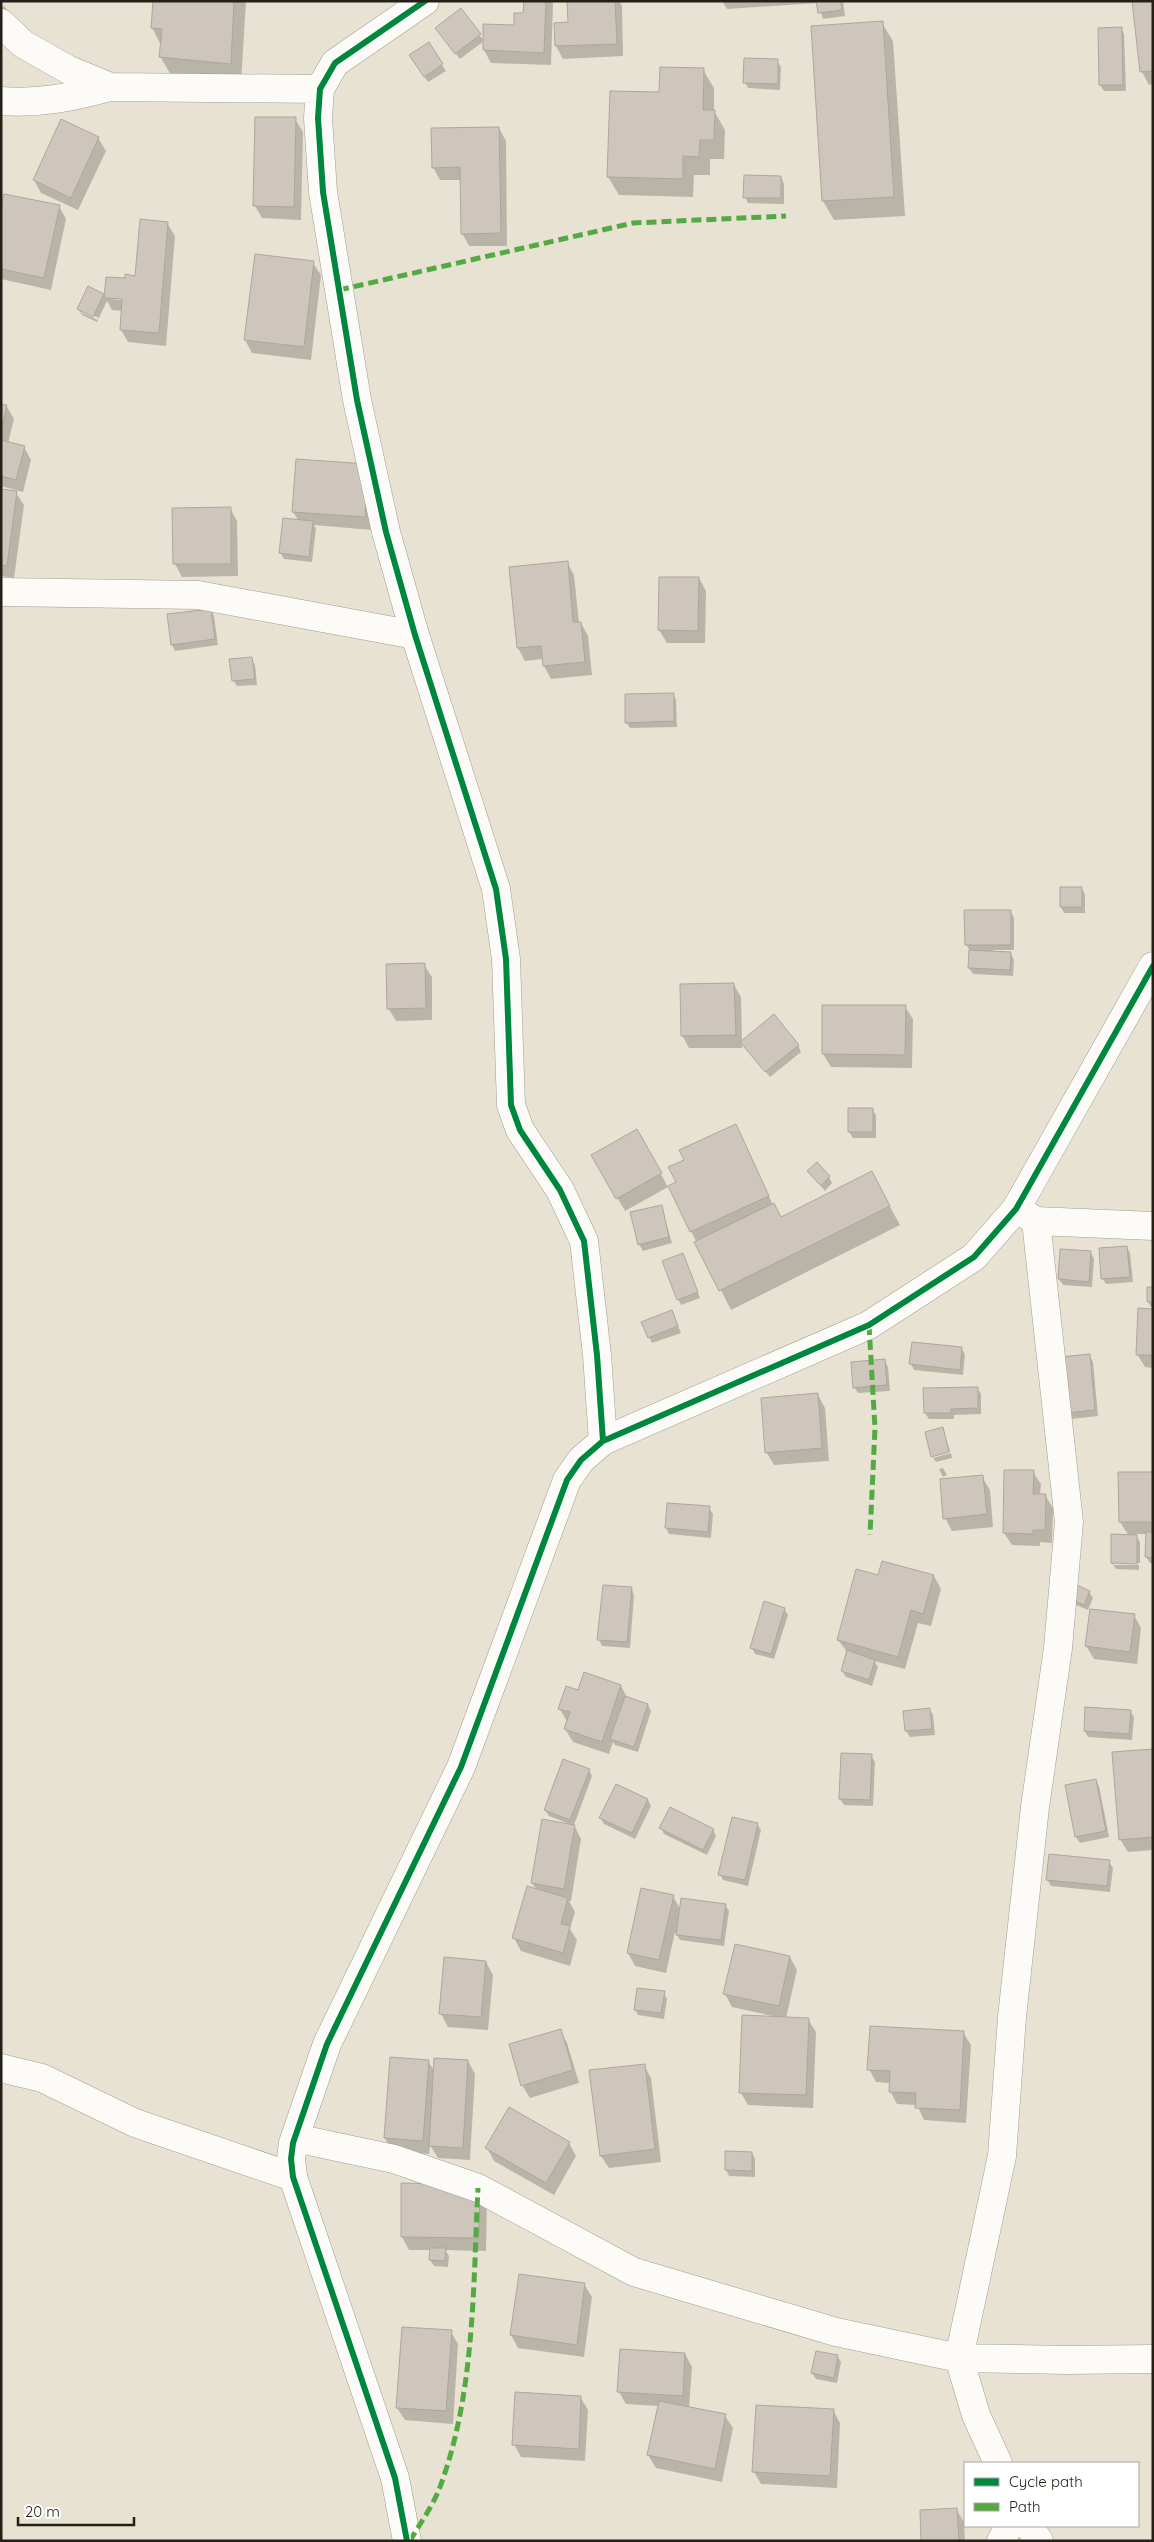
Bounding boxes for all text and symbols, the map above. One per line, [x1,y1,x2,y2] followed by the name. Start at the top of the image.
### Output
[964,2462,1139,2527] legend
[1009,2472,1083,2491] text: Cycle path
[18,2494,134,2526] scale bar
[1009,2497,1041,2516] text: Path
[25,2502,60,2521] text: 20 m

